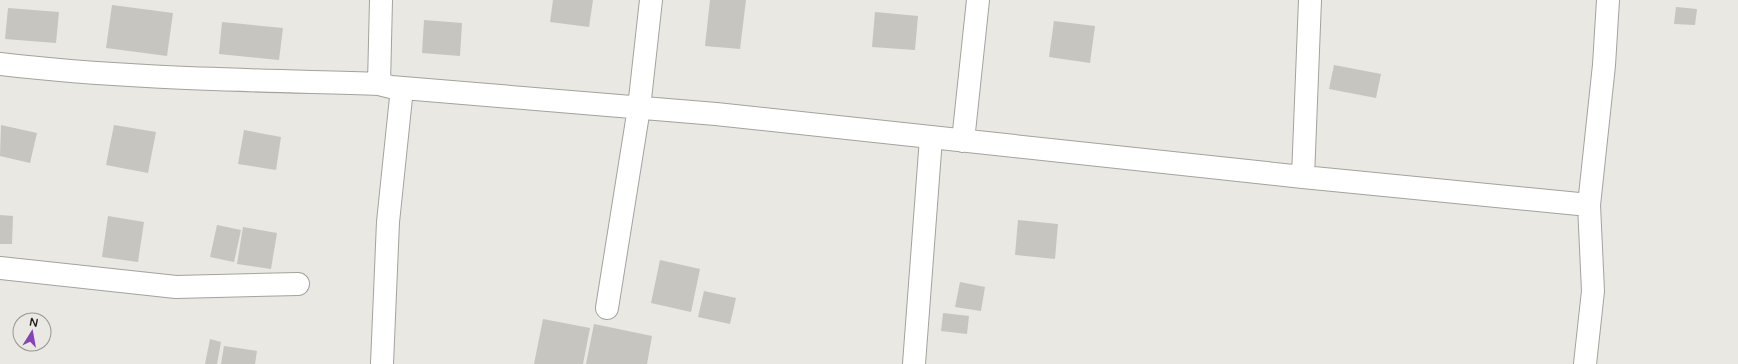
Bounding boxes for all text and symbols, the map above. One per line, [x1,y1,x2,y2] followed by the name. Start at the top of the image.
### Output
[12,312,52,352] north arrow
[28,315,39,330] text: N

